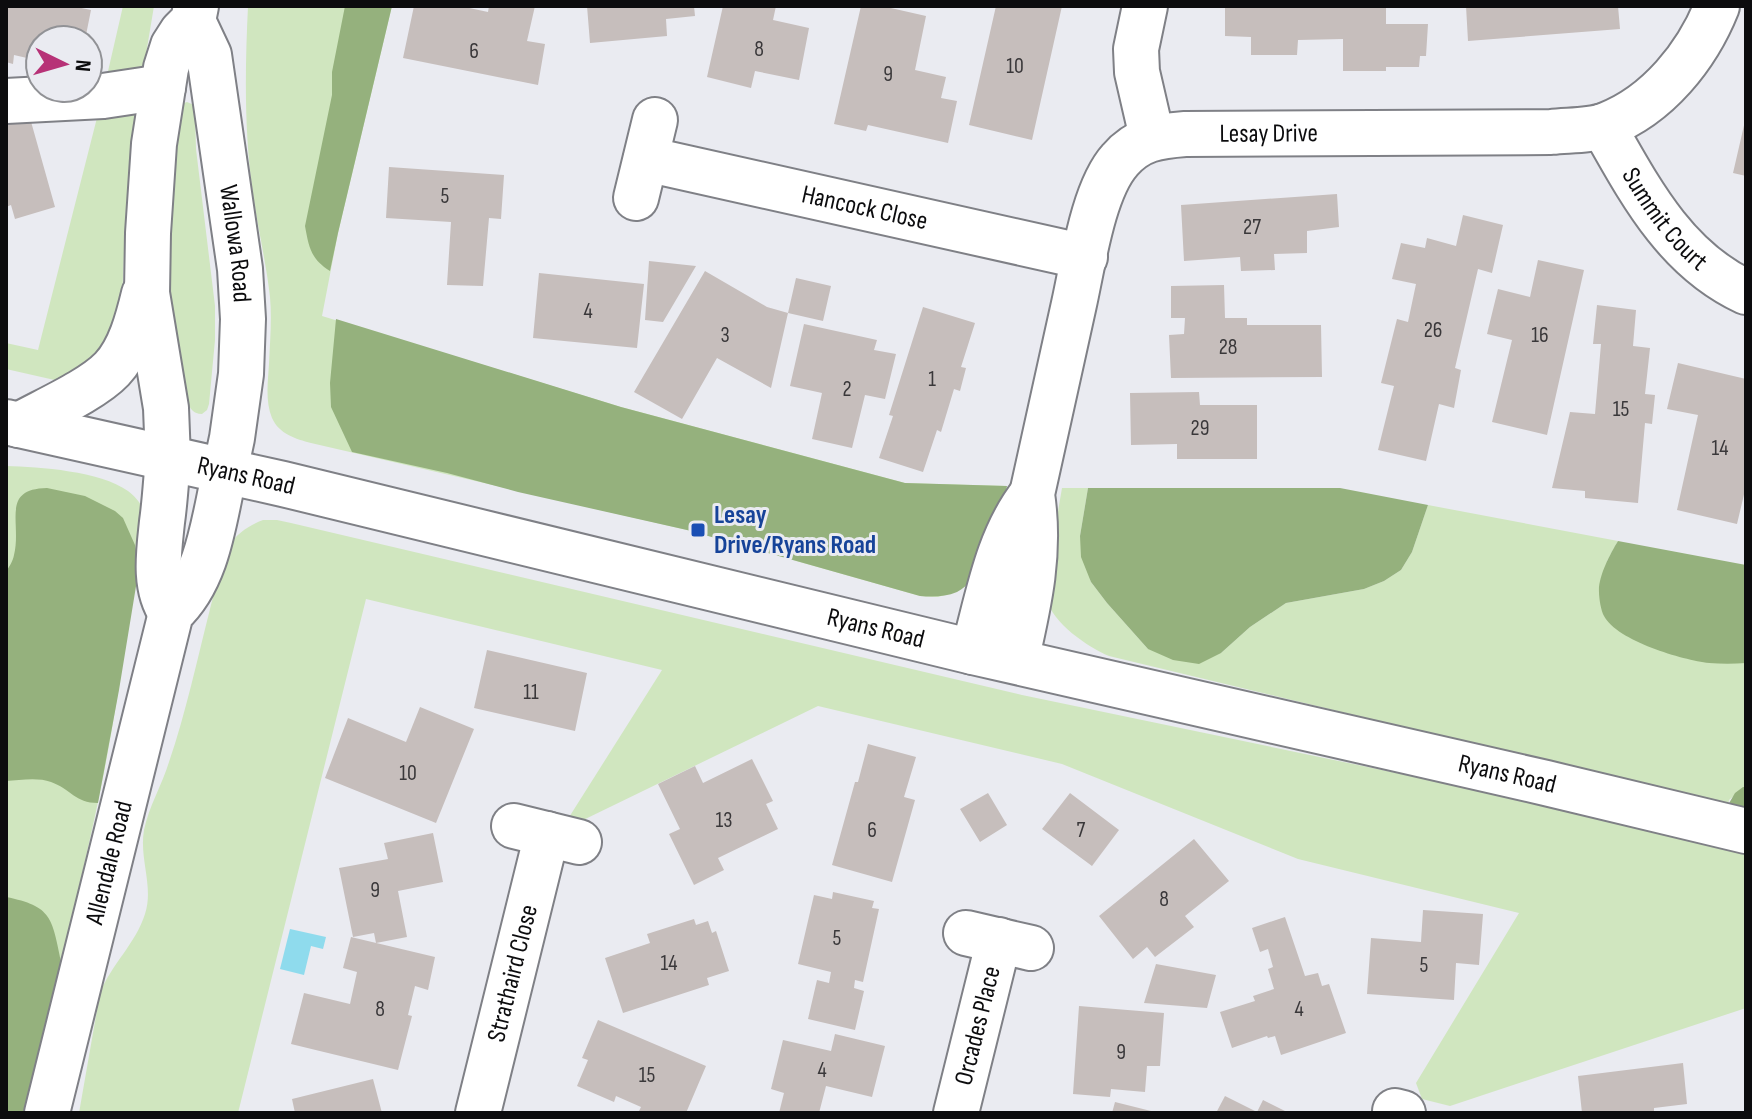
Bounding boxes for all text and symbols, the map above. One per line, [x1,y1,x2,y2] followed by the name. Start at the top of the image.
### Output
[24,24,104,104] north arrow
[754,36,764,63] house number: 8
[469,38,479,65] house number: 6
[1006,53,1024,80] house number: 10
[68,59,96,73] text: N
[883,61,893,88] house number: 9
[1219,118,1318,149] street label: Lesay Drive
[1615,162,1714,277] street label: Summit Court
[799,179,930,237] street label: Hancock Close
[212,183,257,303] street label: Wallowa Road
[441,183,450,210] house number: 5
[1243,214,1261,241] house number: 27
[583,298,593,325] house number: 4
[1424,317,1442,344] house number: 26
[720,322,730,349] house number: 3
[1531,322,1549,349] house number: 16
[1219,334,1237,361] house number: 28
[928,366,936,393] house number: 1
[842,376,852,403] house number: 2
[1613,396,1629,423] house number: 15
[1191,415,1209,442] house number: 29
[1712,435,1728,462] house number: 14
[194,450,298,502] street label: Ryans Road
[714,500,876,561] place label: Lesay Drive/Ryans Road
[689,521,707,539] marker: Lesay Drive/Ryans Road
[824,602,928,655] street label: Ryans Road
[523,679,539,706] house number: 11
[1455,748,1559,800] street label: Ryans Road
[399,760,417,787] house number: 10
[79,798,139,929] street label: Allendale Road
[716,807,732,834] house number: 13
[867,817,877,844] house number: 6
[1077,817,1086,844] house number: 7
[370,877,380,904] house number: 9
[1159,886,1169,913] house number: 8
[481,901,544,1045] street label: Strathaird Close
[833,925,842,952] house number: 5
[661,950,677,977] house number: 14
[1420,952,1429,979] house number: 5
[948,963,1007,1088] street label: Orcades Place
[375,996,385,1023] house number: 8
[1294,996,1304,1023] house number: 4
[1116,1039,1126,1066] house number: 9
[817,1057,827,1084] house number: 4
[639,1062,655,1089] house number: 15

